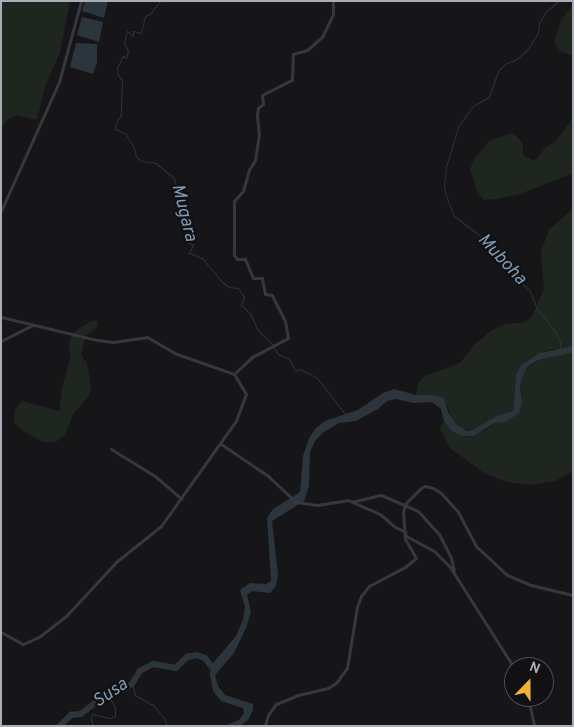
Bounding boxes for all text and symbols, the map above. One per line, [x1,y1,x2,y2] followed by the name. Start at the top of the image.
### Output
[165,182,201,244] water label: Mugara
[472,230,530,290] water label: Muboha
[504,657,554,707] north arrow
[527,659,542,678] text: N
[89,675,133,713] water label: Susa

